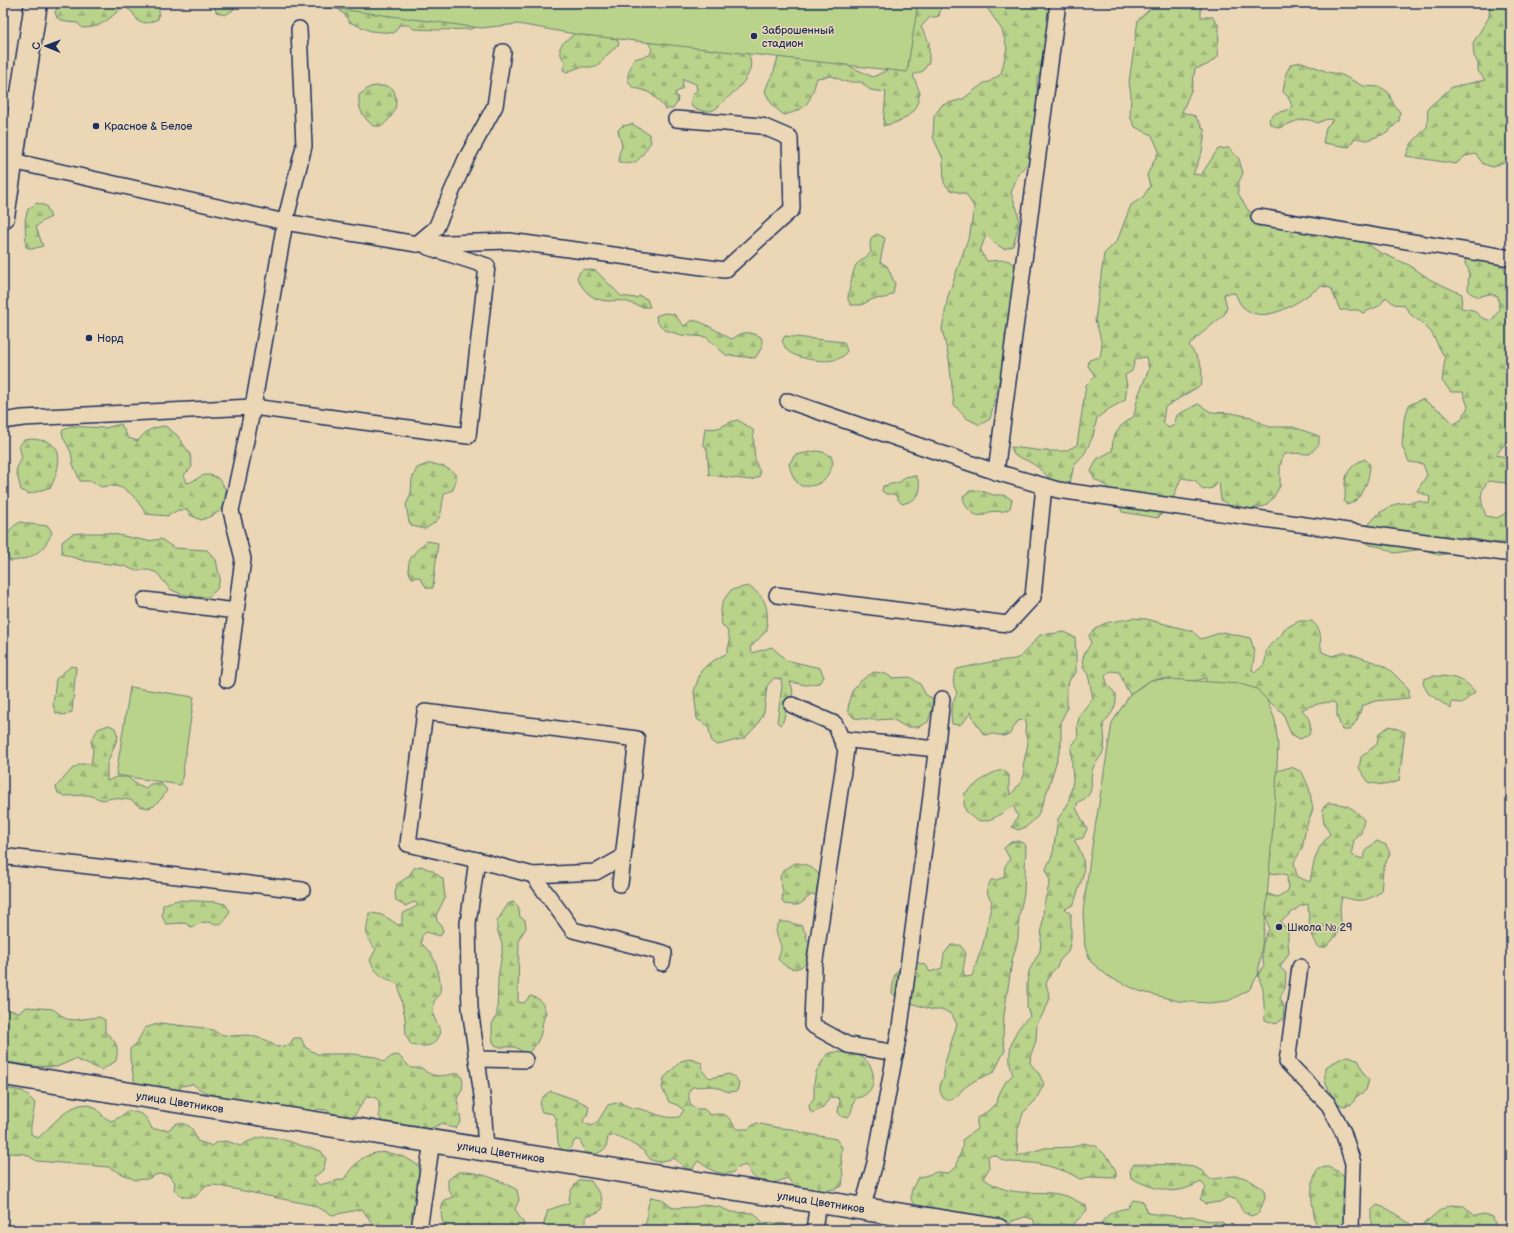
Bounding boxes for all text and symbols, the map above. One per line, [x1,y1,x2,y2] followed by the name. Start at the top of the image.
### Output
[762,24,834,50] place label: Заброшенный стадион
[26,26,66,66] north arrow
[749,31,759,41] marker: Заброшенный стадион
[30,42,43,50] text: С
[104,120,192,133] place label: Красное & Белое
[91,121,101,131] marker: Красное & Белое
[97,332,124,345] place label: Норд
[84,333,94,343] marker: Норд
[1287,921,1352,934] place label: Школа № 29
[1274,922,1284,932] marker: Школа № 29
[135,1089,225,1116] street label: улица Цветников
[456,1139,546,1166] street label: улица Цветников
[776,1189,866,1216] street label: улица Цветников

